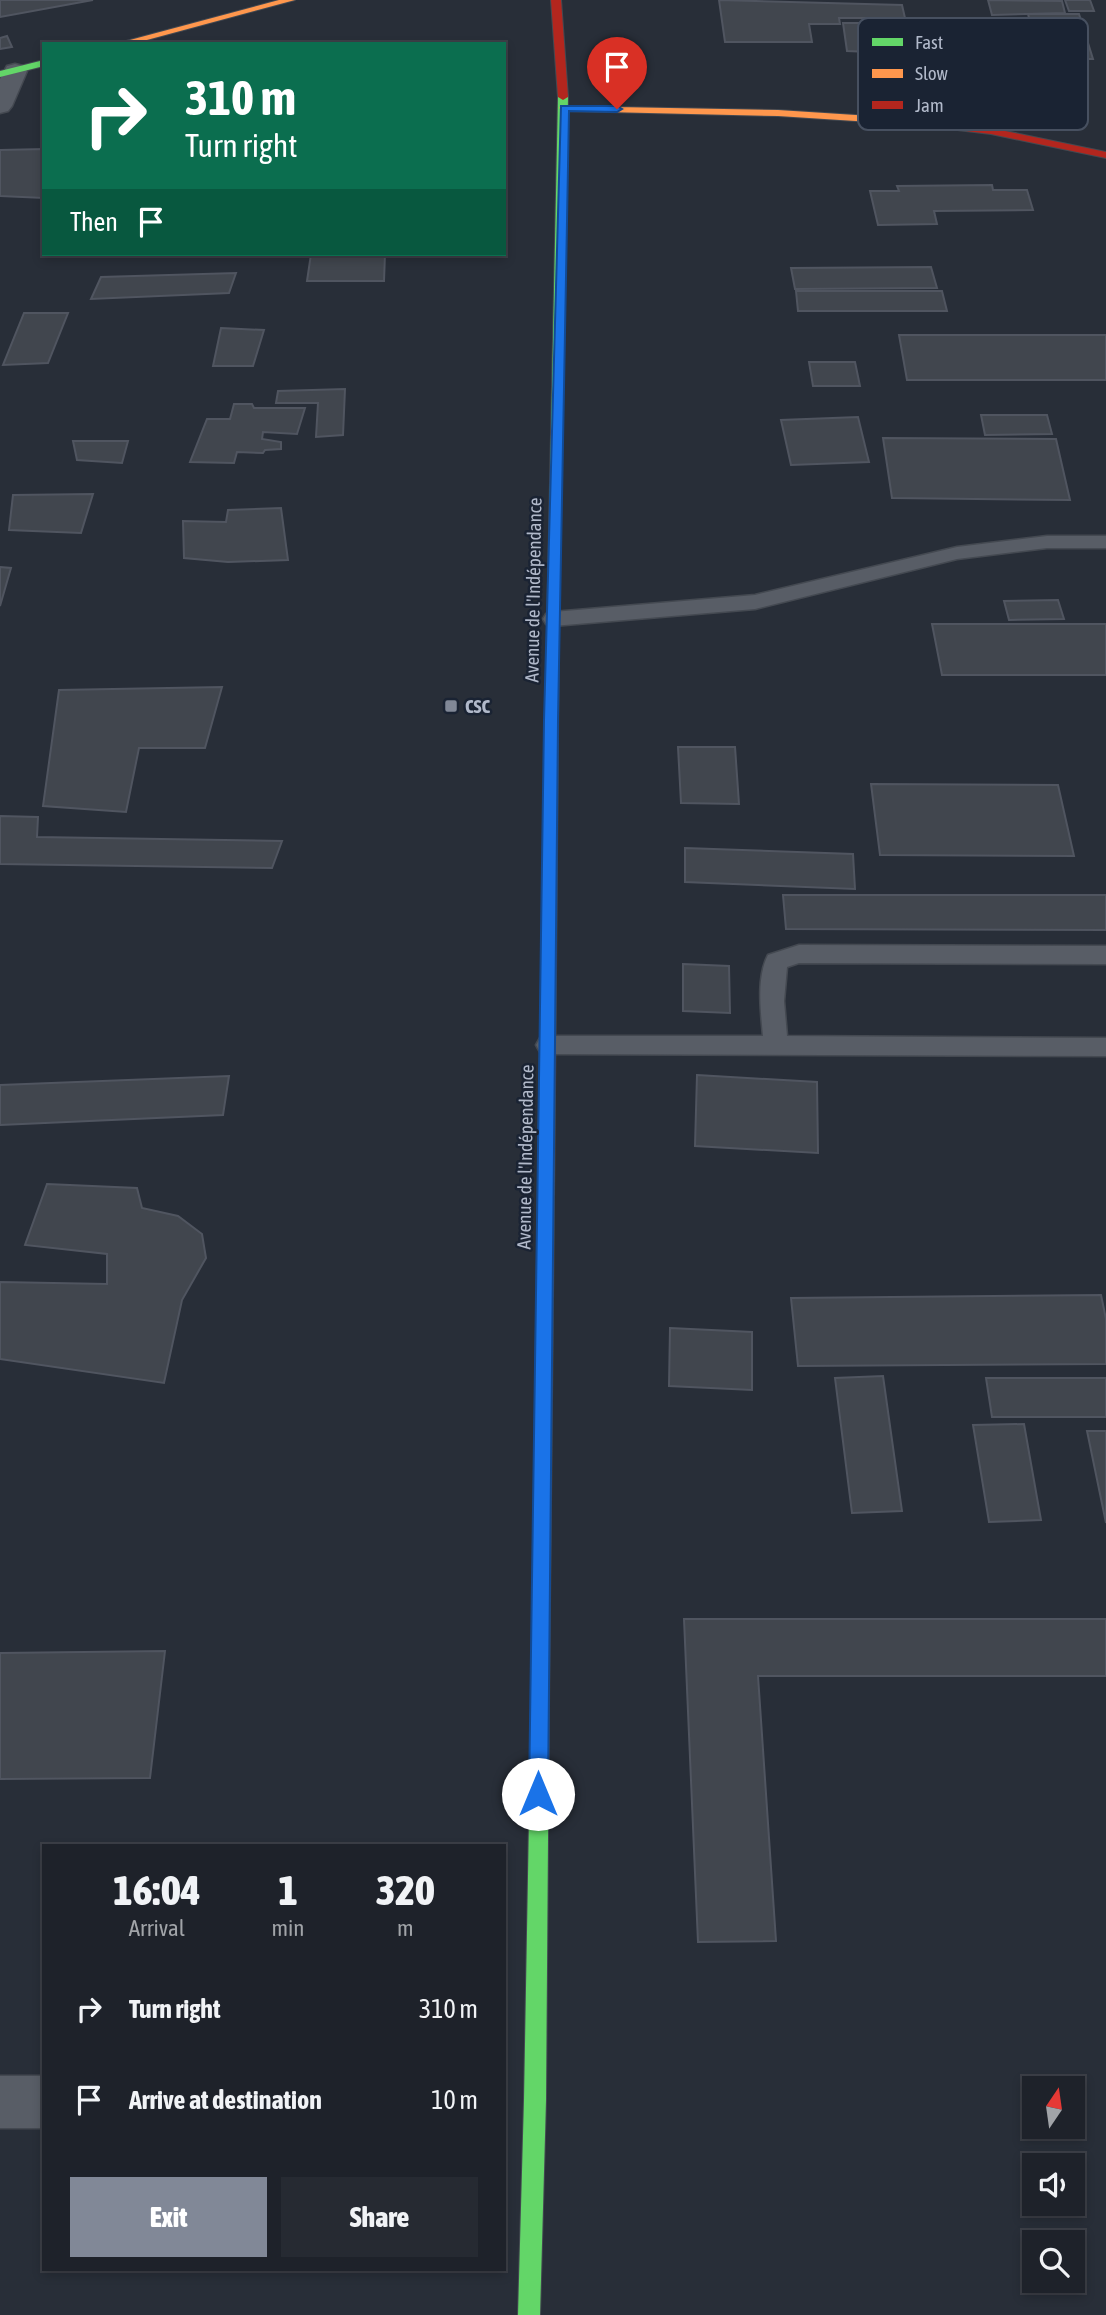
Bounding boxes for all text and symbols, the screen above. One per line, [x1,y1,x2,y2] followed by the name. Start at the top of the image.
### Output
[858,18,1088,130] legend
[915,31,943,53] text: Fast
[587,37,647,109] pin
[598,48,636,86] icon: arrive
[915,62,949,84] text: Slow
[185,69,296,125] text: 310 m
[70,70,161,161] icon: right
[915,94,944,116] text: Jam
[185,127,298,164] text: Turn right
[132,203,170,241] icon: arrive
[70,207,118,237] text: Then
[520,497,546,683] street label: Avenue de l'Indépendance
[465,695,491,717] place label: CSC
[443,698,459,714] marker: CSC
[512,1064,538,1250] street label: Avenue de l'Indépendance
[501,1757,575,1831] position arrow
[113,1866,200,1914] text: 16:04
[278,1866,298,1914] text: 1
[376,1866,435,1914] text: 320
[129,1915,185,1941] text: Arrival
[272,1915,305,1941] text: min
[397,1915,414,1941] text: m
[70,1990,108,2028] icon: right
[129,1994,220,2024] text: Turn right
[419,1994,478,2024] text: 310 m
[1022,2076,1085,2138] north arrow
[1022,2076,1085,2293] map controls
[70,2081,108,2119] icon: arrive
[129,2085,322,2115] text: Arrive at destination
[431,2085,478,2115] text: 10 m
[1022,2153,1085,2216] button: sound
[70,2177,267,2257] button: Exit
[281,2177,478,2257] button: Share
[1022,2230,1085,2293] button: search

